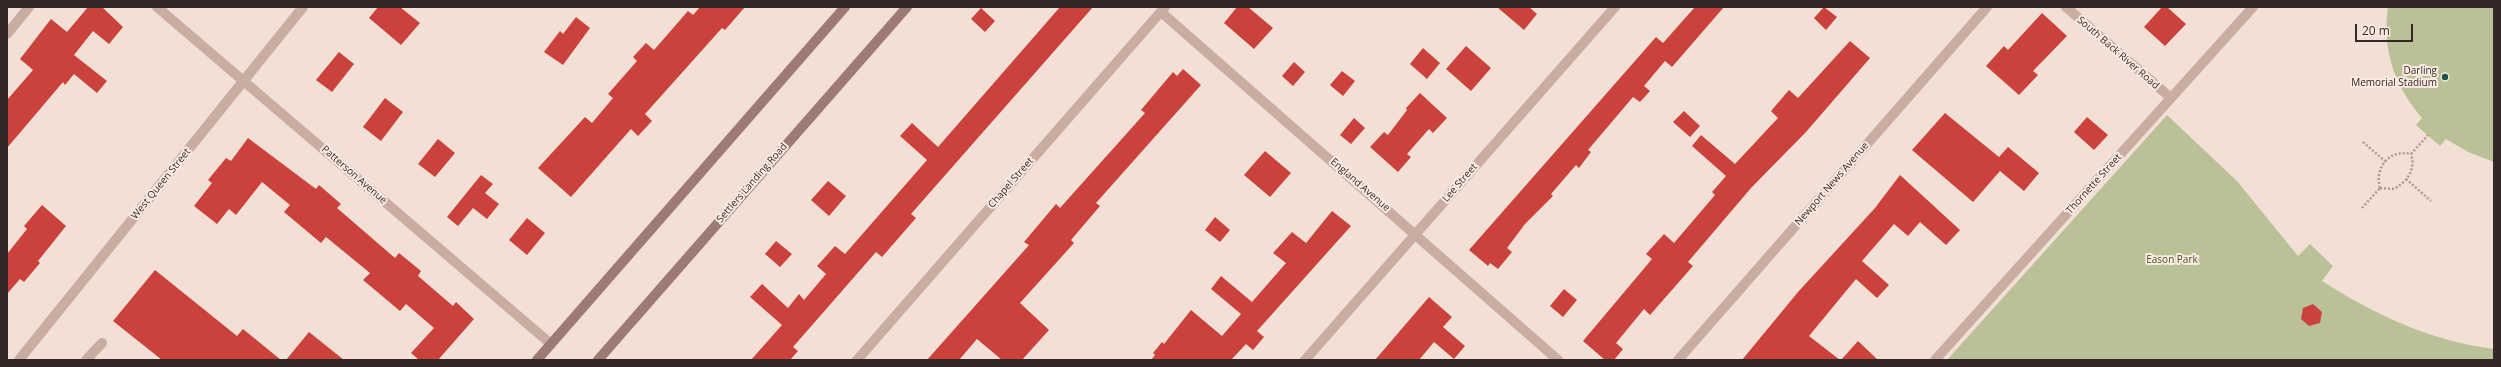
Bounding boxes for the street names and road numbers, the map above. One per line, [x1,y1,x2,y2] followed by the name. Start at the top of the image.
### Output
[2075,14,2161,92] street label: South Back River Road
[1793,140,1871,228] street label: Newport News Avenue
[714,141,790,225] street label: Settlers Landing Road
[319,143,389,207] street label: Patterson Avenue
[129,146,193,222] street label: West Queen Street
[2064,151,2124,217] street label: Thornette Street
[986,155,1036,211] street label: Chapel Street
[1328,156,1392,214] street label: England Avenue
[1440,161,1480,205] street label: Lee Street

